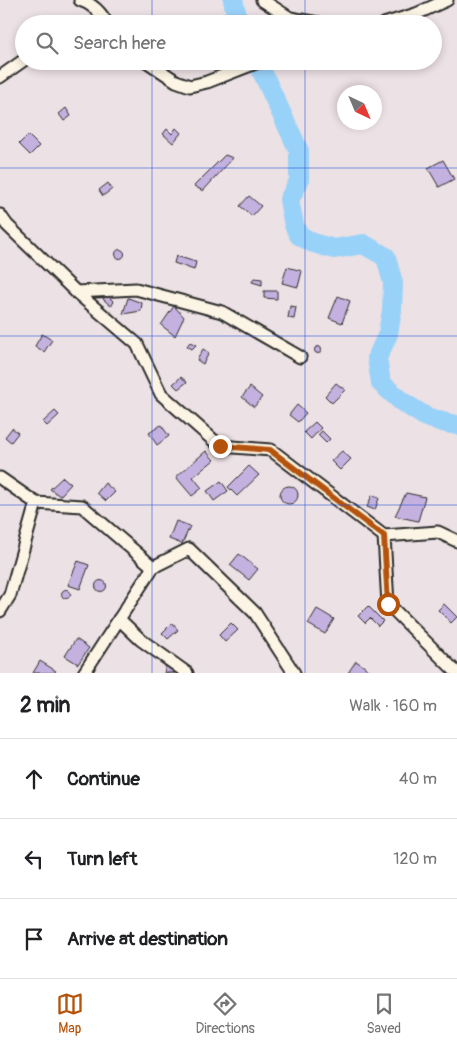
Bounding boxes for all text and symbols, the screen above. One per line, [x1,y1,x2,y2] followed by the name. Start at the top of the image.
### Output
[15,15,442,70] search box
[33,29,61,57] icon: search
[73,31,166,55] text: Search here
[337,85,382,130] north arrow
[209,435,232,458] route end
[377,593,400,616] route start
[20,692,70,719] text: 2 min
[349,696,437,716] text: Walk · 160 m
[20,765,48,793] icon: ahead
[67,767,140,791] text: Continue
[399,769,437,789] text: 40 m
[20,845,48,873] icon: left
[67,847,137,871] text: Turn left
[393,849,437,869] text: 120 m
[20,925,48,953] icon: arrive
[67,927,228,951] text: Arrive at destination
[56,990,84,1037] tab: Map
[195,990,255,1037] tab: Directions
[366,990,401,1037] tab: Saved

